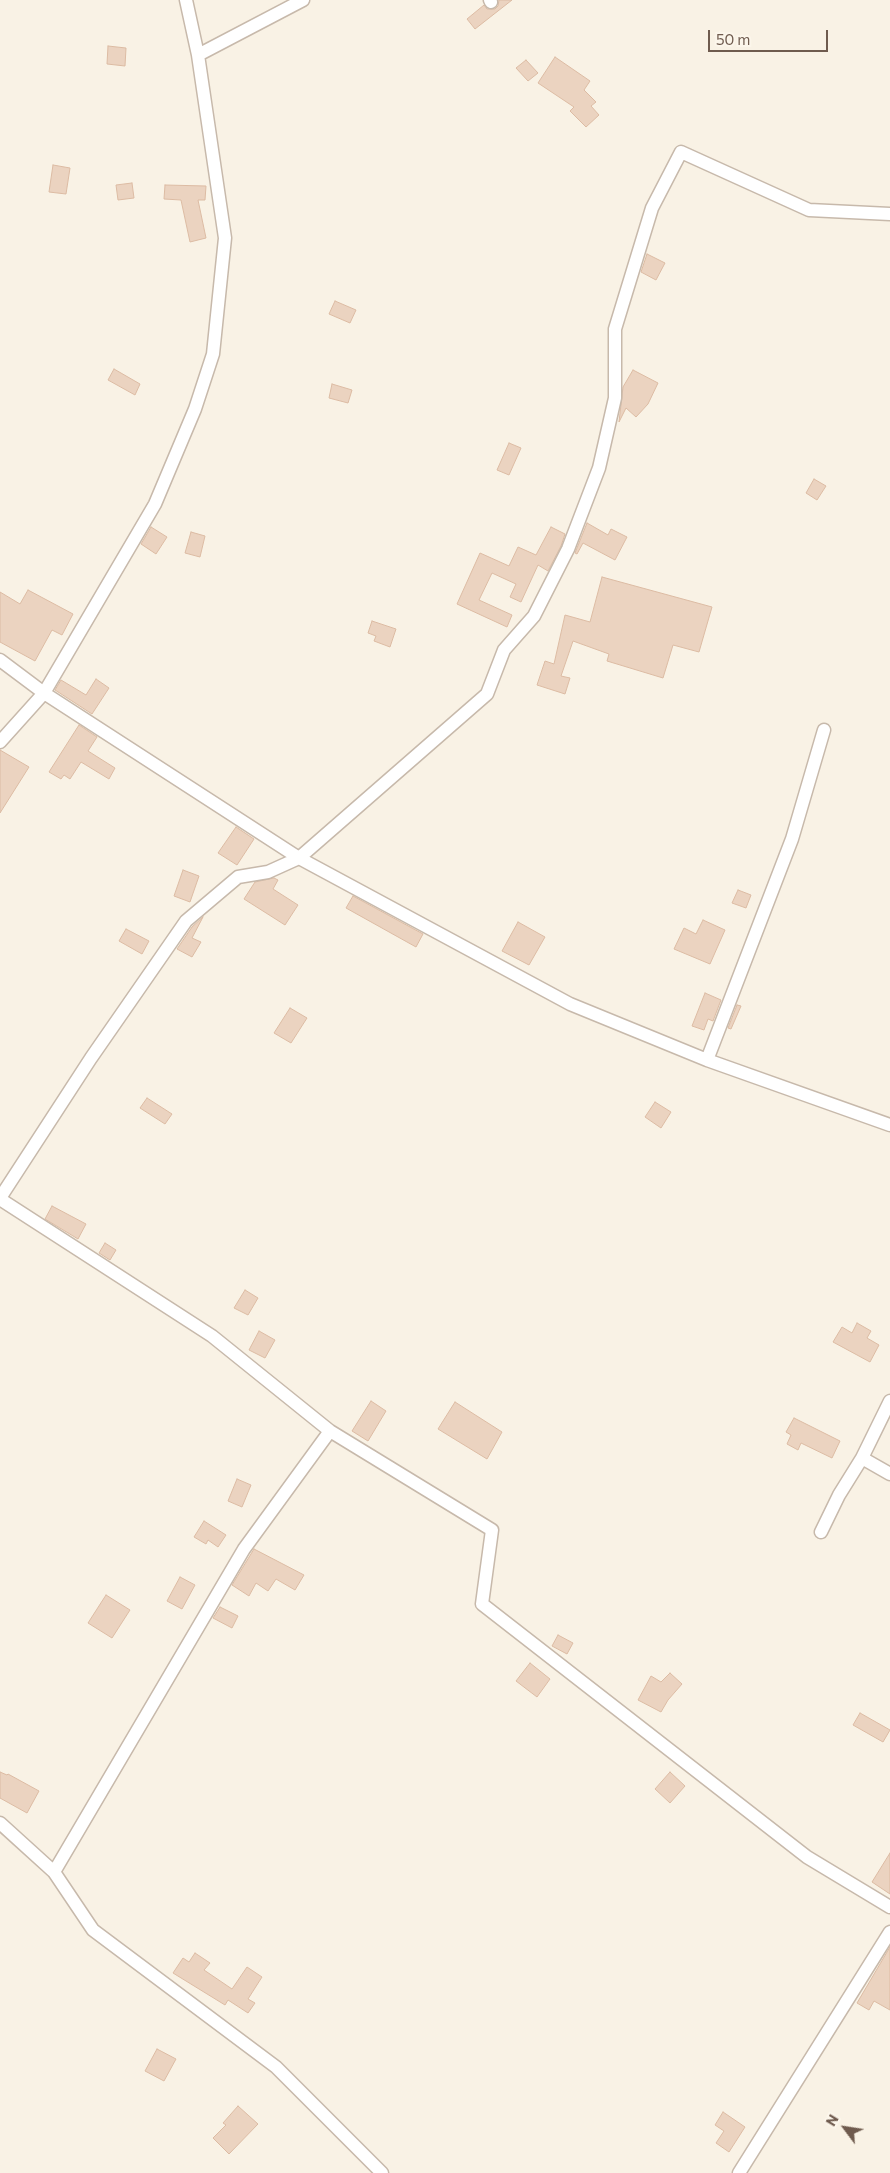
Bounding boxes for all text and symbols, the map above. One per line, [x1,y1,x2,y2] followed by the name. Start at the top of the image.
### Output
[710,20,830,52] scale bar
[716,30,750,48] text: 50 m
[820,2103,870,2153] north arrow
[822,2111,842,2129] text: N

